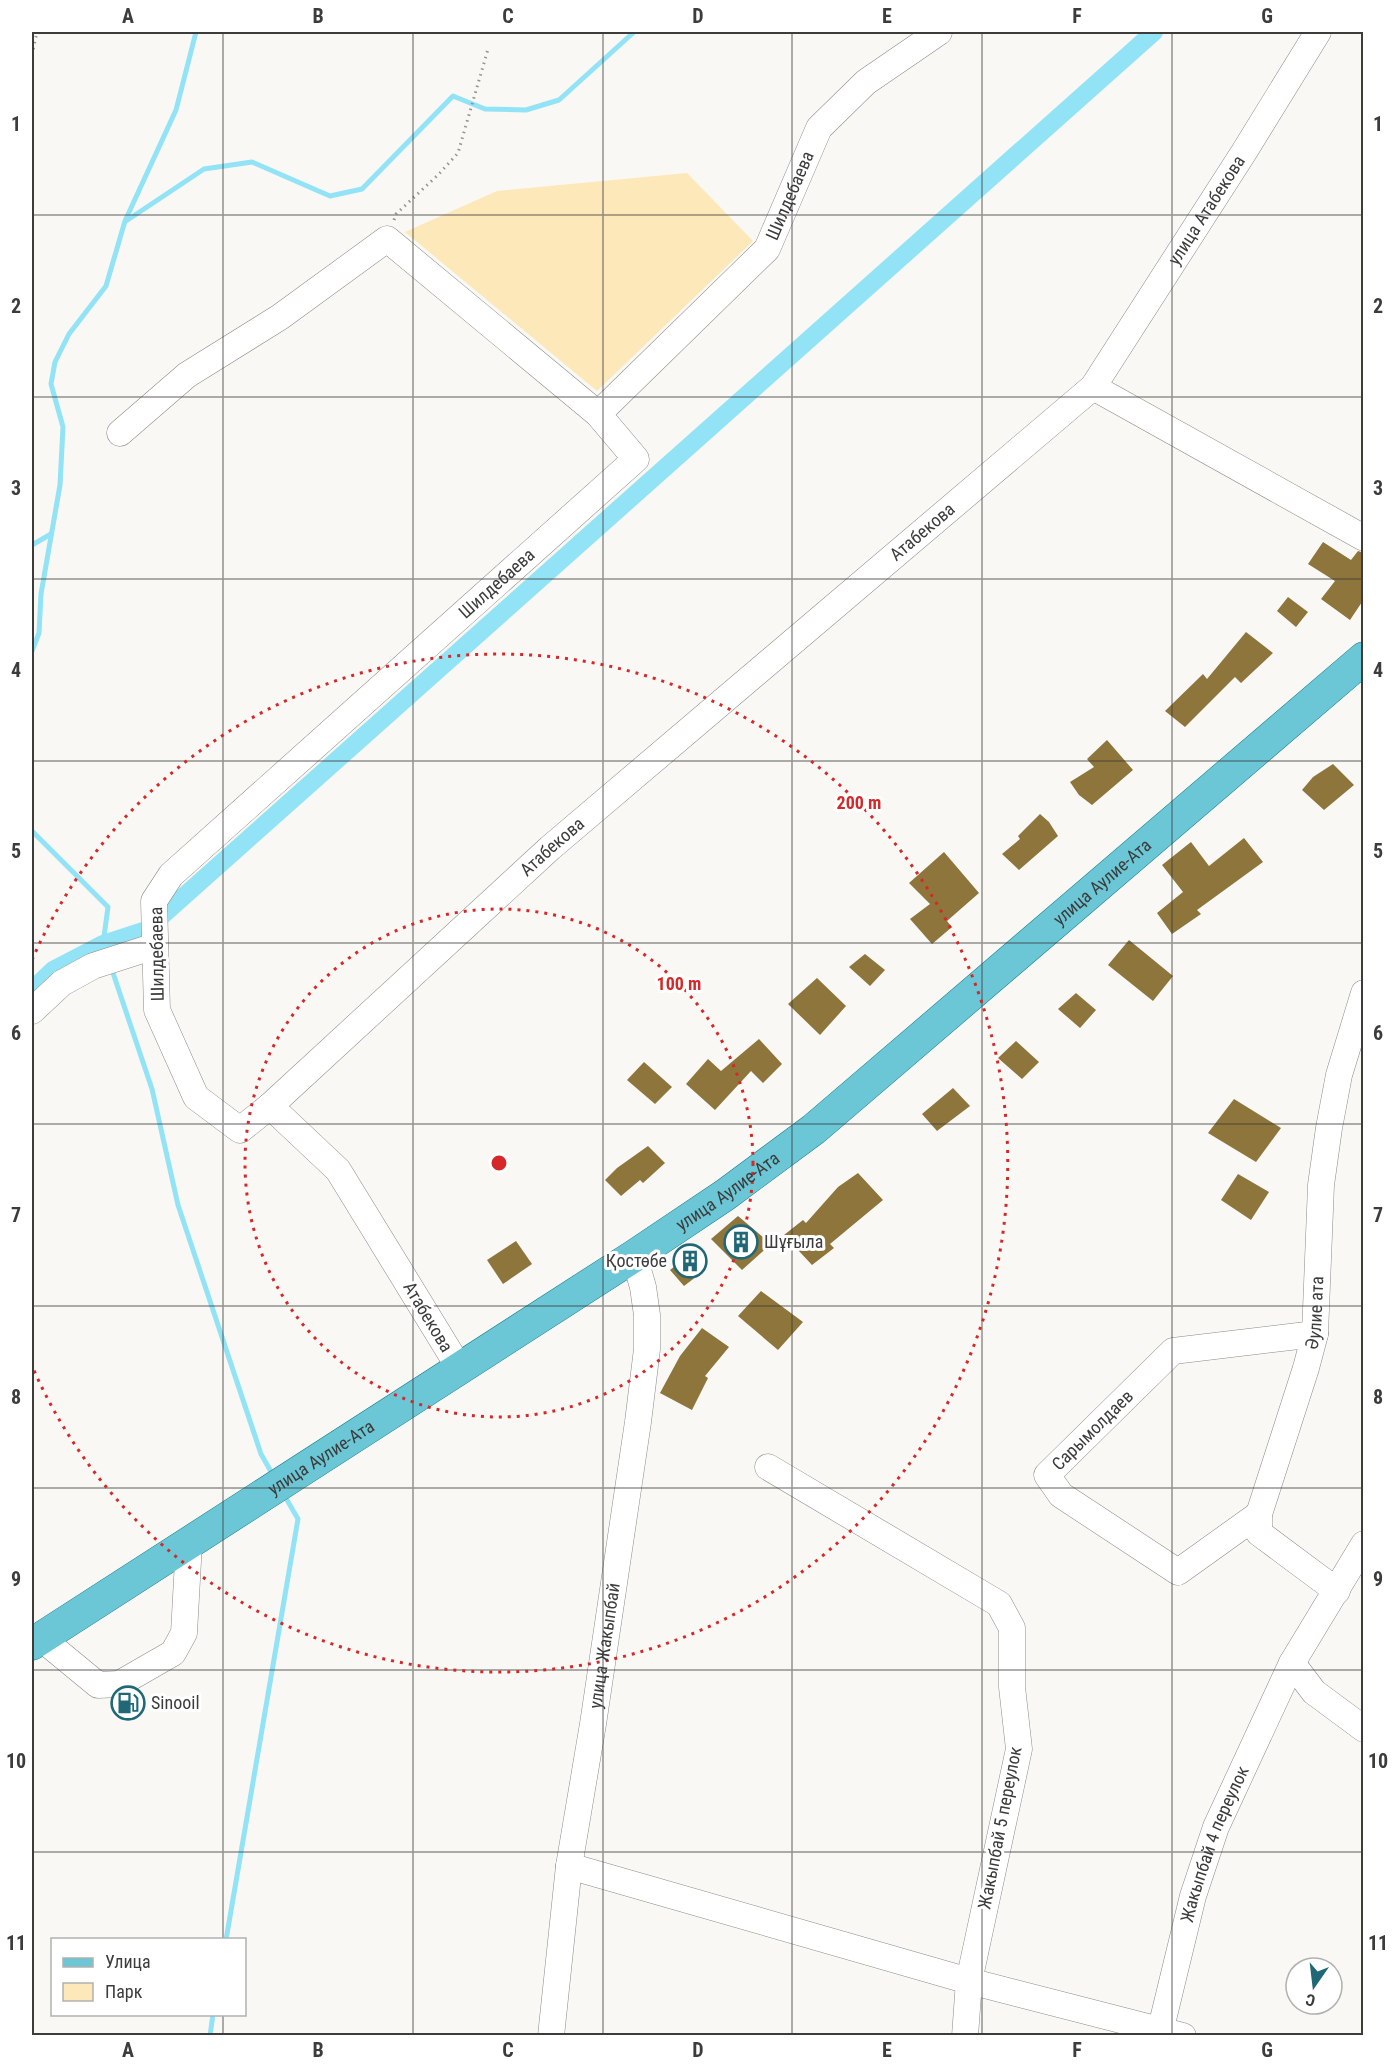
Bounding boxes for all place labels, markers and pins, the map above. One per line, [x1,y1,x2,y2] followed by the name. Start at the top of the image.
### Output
[489,1153,509,1173] centre of rings
[723,1224,759,1260] building icon: Шұғыла
[764,1231,823,1252] place label: Шұғыла
[672,1243,708,1279] building icon: Қостөбе
[606,1250,667,1271] place label: Қостөбе
[110,1685,146,1721] fuel station icon: Sinooil
[151,1692,200,1713] place label: Sinooil

